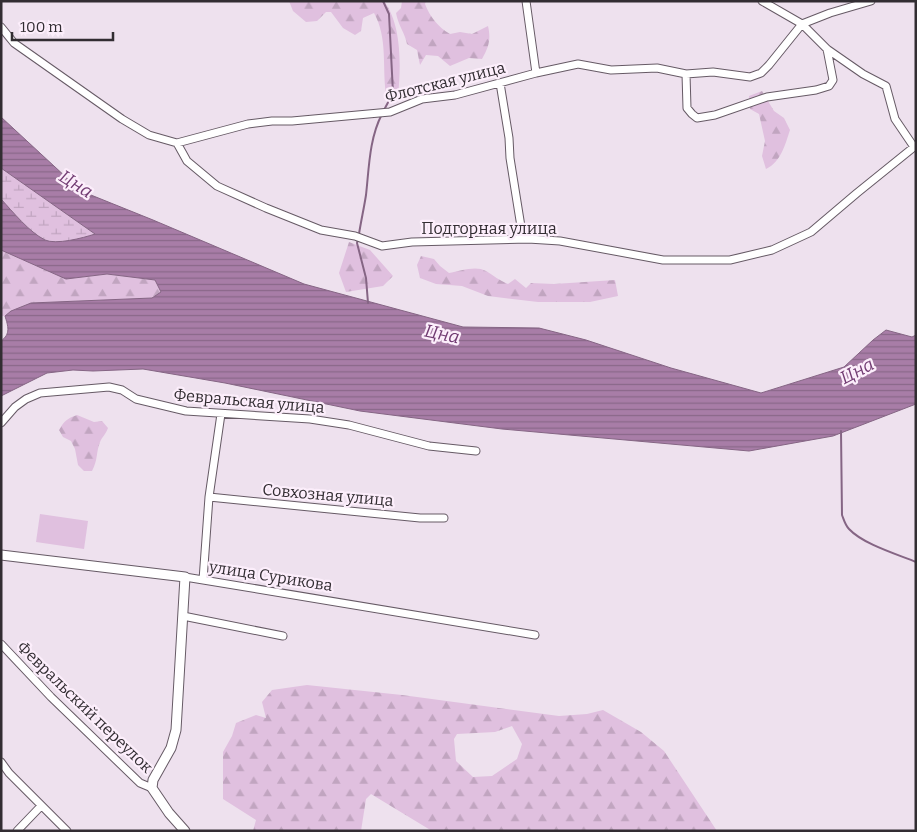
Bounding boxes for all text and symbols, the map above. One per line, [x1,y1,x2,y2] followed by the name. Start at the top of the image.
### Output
[12,10,114,42] scale bar
[20,18,63,36] text: 100 m
[383,58,507,106] street label: Флотская улица
[55,165,97,203] water label: Цна
[421,219,557,238] street label: Подгорная улица
[422,320,462,348] water label: Цна
[836,353,878,389] water label: Цна
[173,385,325,417] street label: Февральская улица
[262,480,395,510] street label: Совхозная улица
[207,557,334,595] street label: улица Сурикова
[13,637,157,777] street label: Февральский переулок

